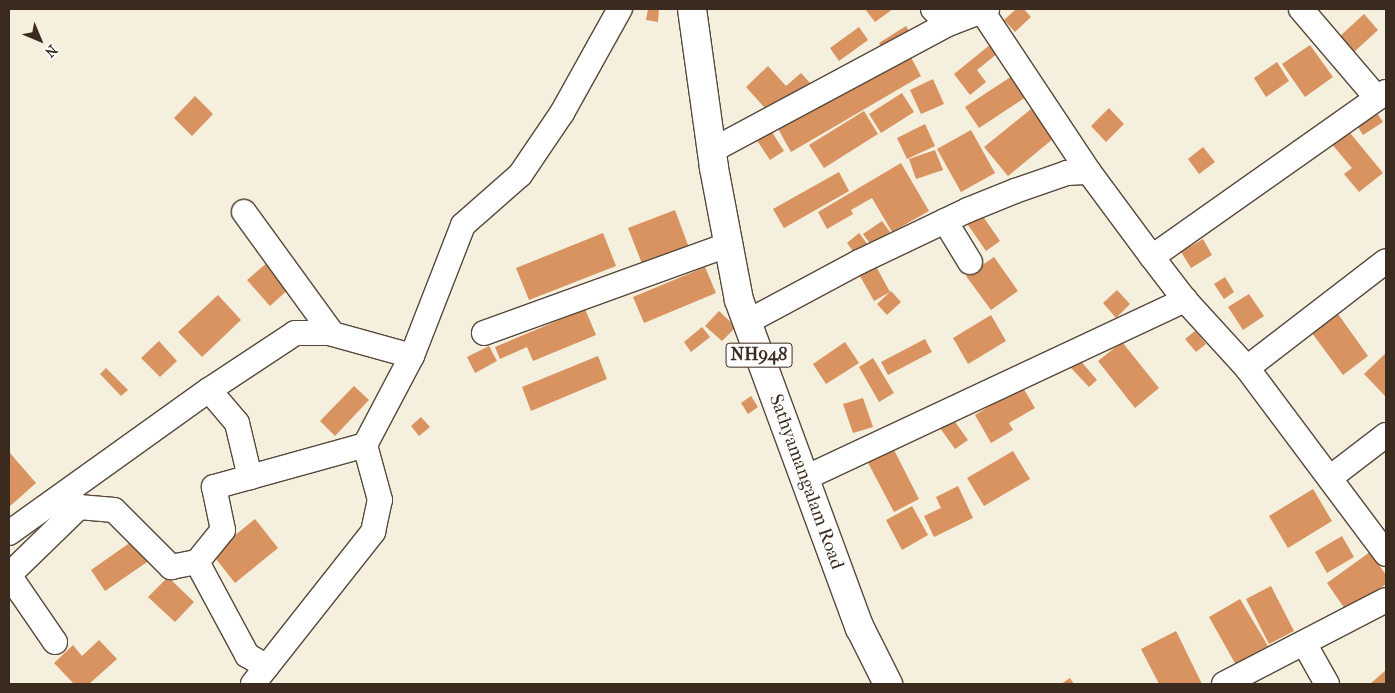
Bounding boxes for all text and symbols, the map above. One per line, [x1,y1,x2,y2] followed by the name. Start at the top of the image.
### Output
[15,15,65,65] north arrow
[41,41,61,61] text: N
[725,340,793,370] road number: NH948
[764,391,848,573] street label: Sathyamangalam Road

